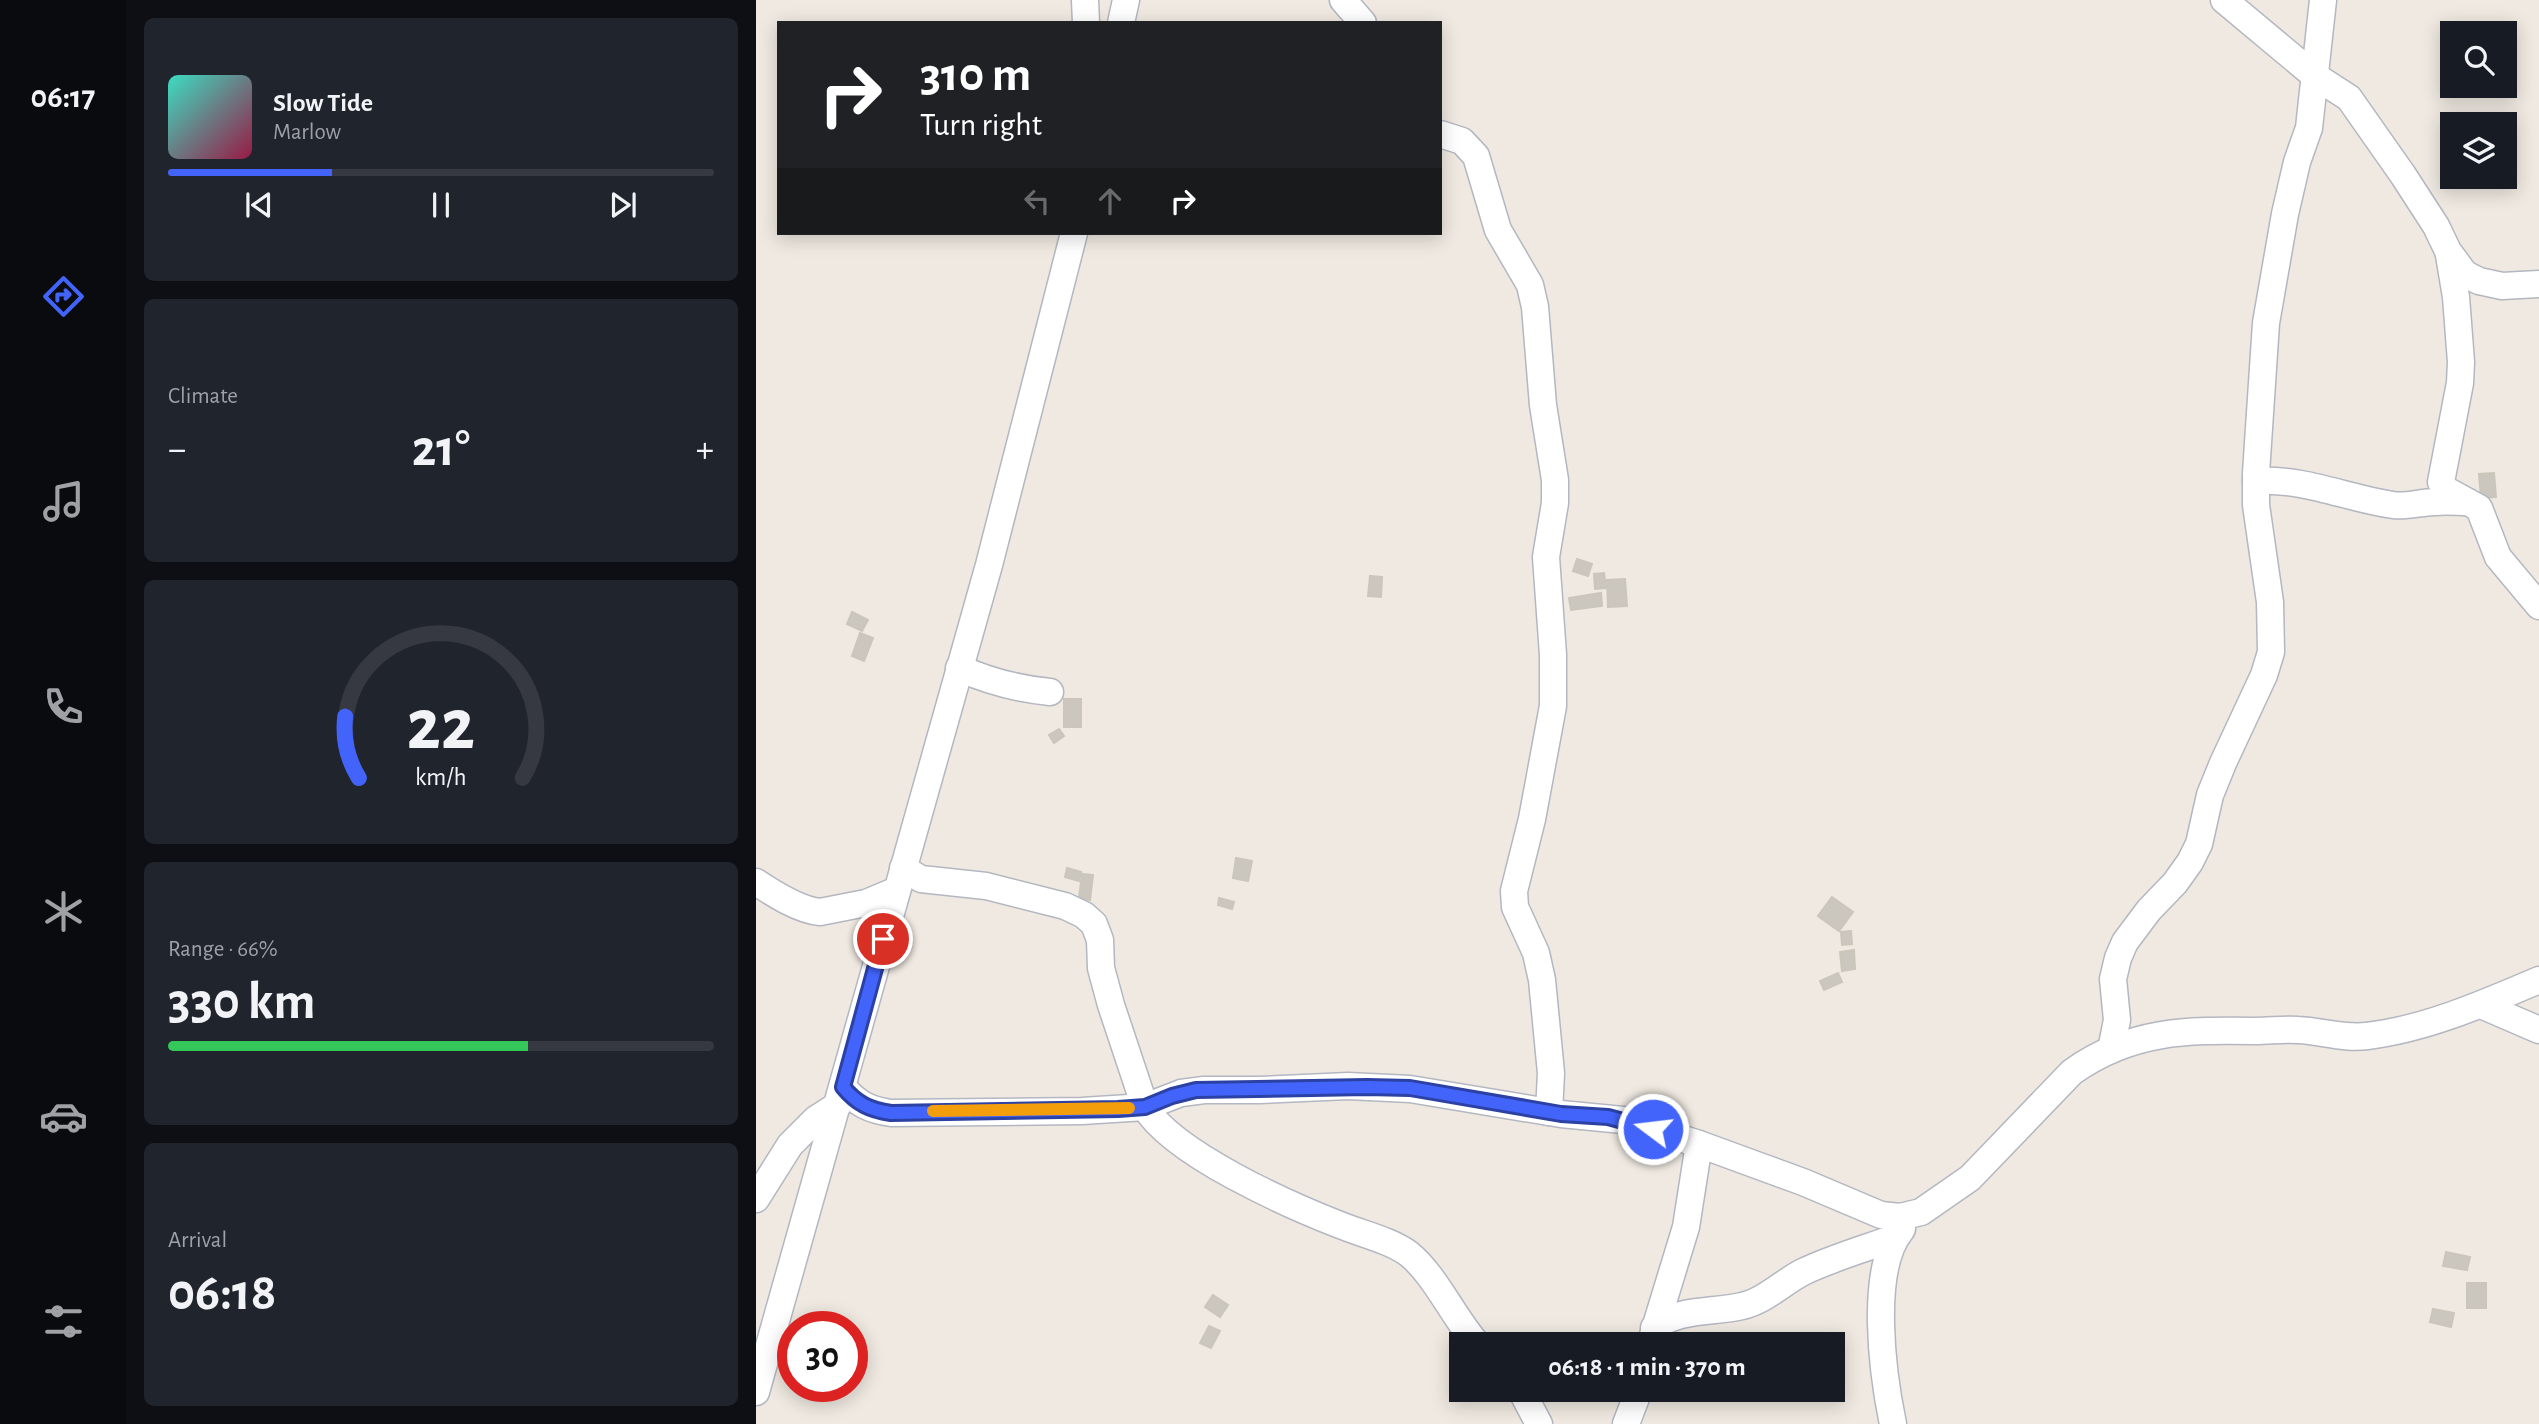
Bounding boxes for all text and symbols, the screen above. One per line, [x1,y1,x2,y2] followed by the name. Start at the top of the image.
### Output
[2440,21,2517,189] map controls
[2440,21,2517,98] button: search
[805,49,896,140] icon: right
[920,51,1031,100] text: 310 m
[31,81,95,113] text: 06:17
[273,90,373,116] text: Slow Tide
[920,109,1042,141] text: Turn right
[2440,112,2517,189] button: layers
[273,121,341,144] text: Marlow
[1018,182,1056,220] icon: left
[1091,182,1129,220] icon: ahead
[1164,182,1202,220] icon: right
[240,186,278,224] icon: previous
[422,186,460,224] icon: pause
[604,186,642,224] icon: next
[39,272,88,321] icon: directions
[168,385,238,408] text: Climate
[412,423,470,475] text: 21°
[168,431,186,469] text: −
[696,431,714,469] text: +
[39,477,88,526] icon: music
[39,682,88,731] icon: phone
[407,690,475,763] text: 22
[415,765,467,790] text: km/h
[39,887,88,936] icon: climate
[853,909,913,969] pin
[864,920,902,958] icon: arrive
[168,938,278,961] text: Range · 66%
[168,976,315,1028] text: 330 km
[39,1092,88,1141] icon: car
[1616,1092,1690,1166] position arrow
[168,1229,227,1252] text: Arrival
[168,1267,276,1319] text: 06:18
[39,1297,88,1346] icon: filters
[777,1311,868,1402] speed limit sign: 30
[1548,1354,1746,1380] text: 06:18 · 1 min · 370 m

